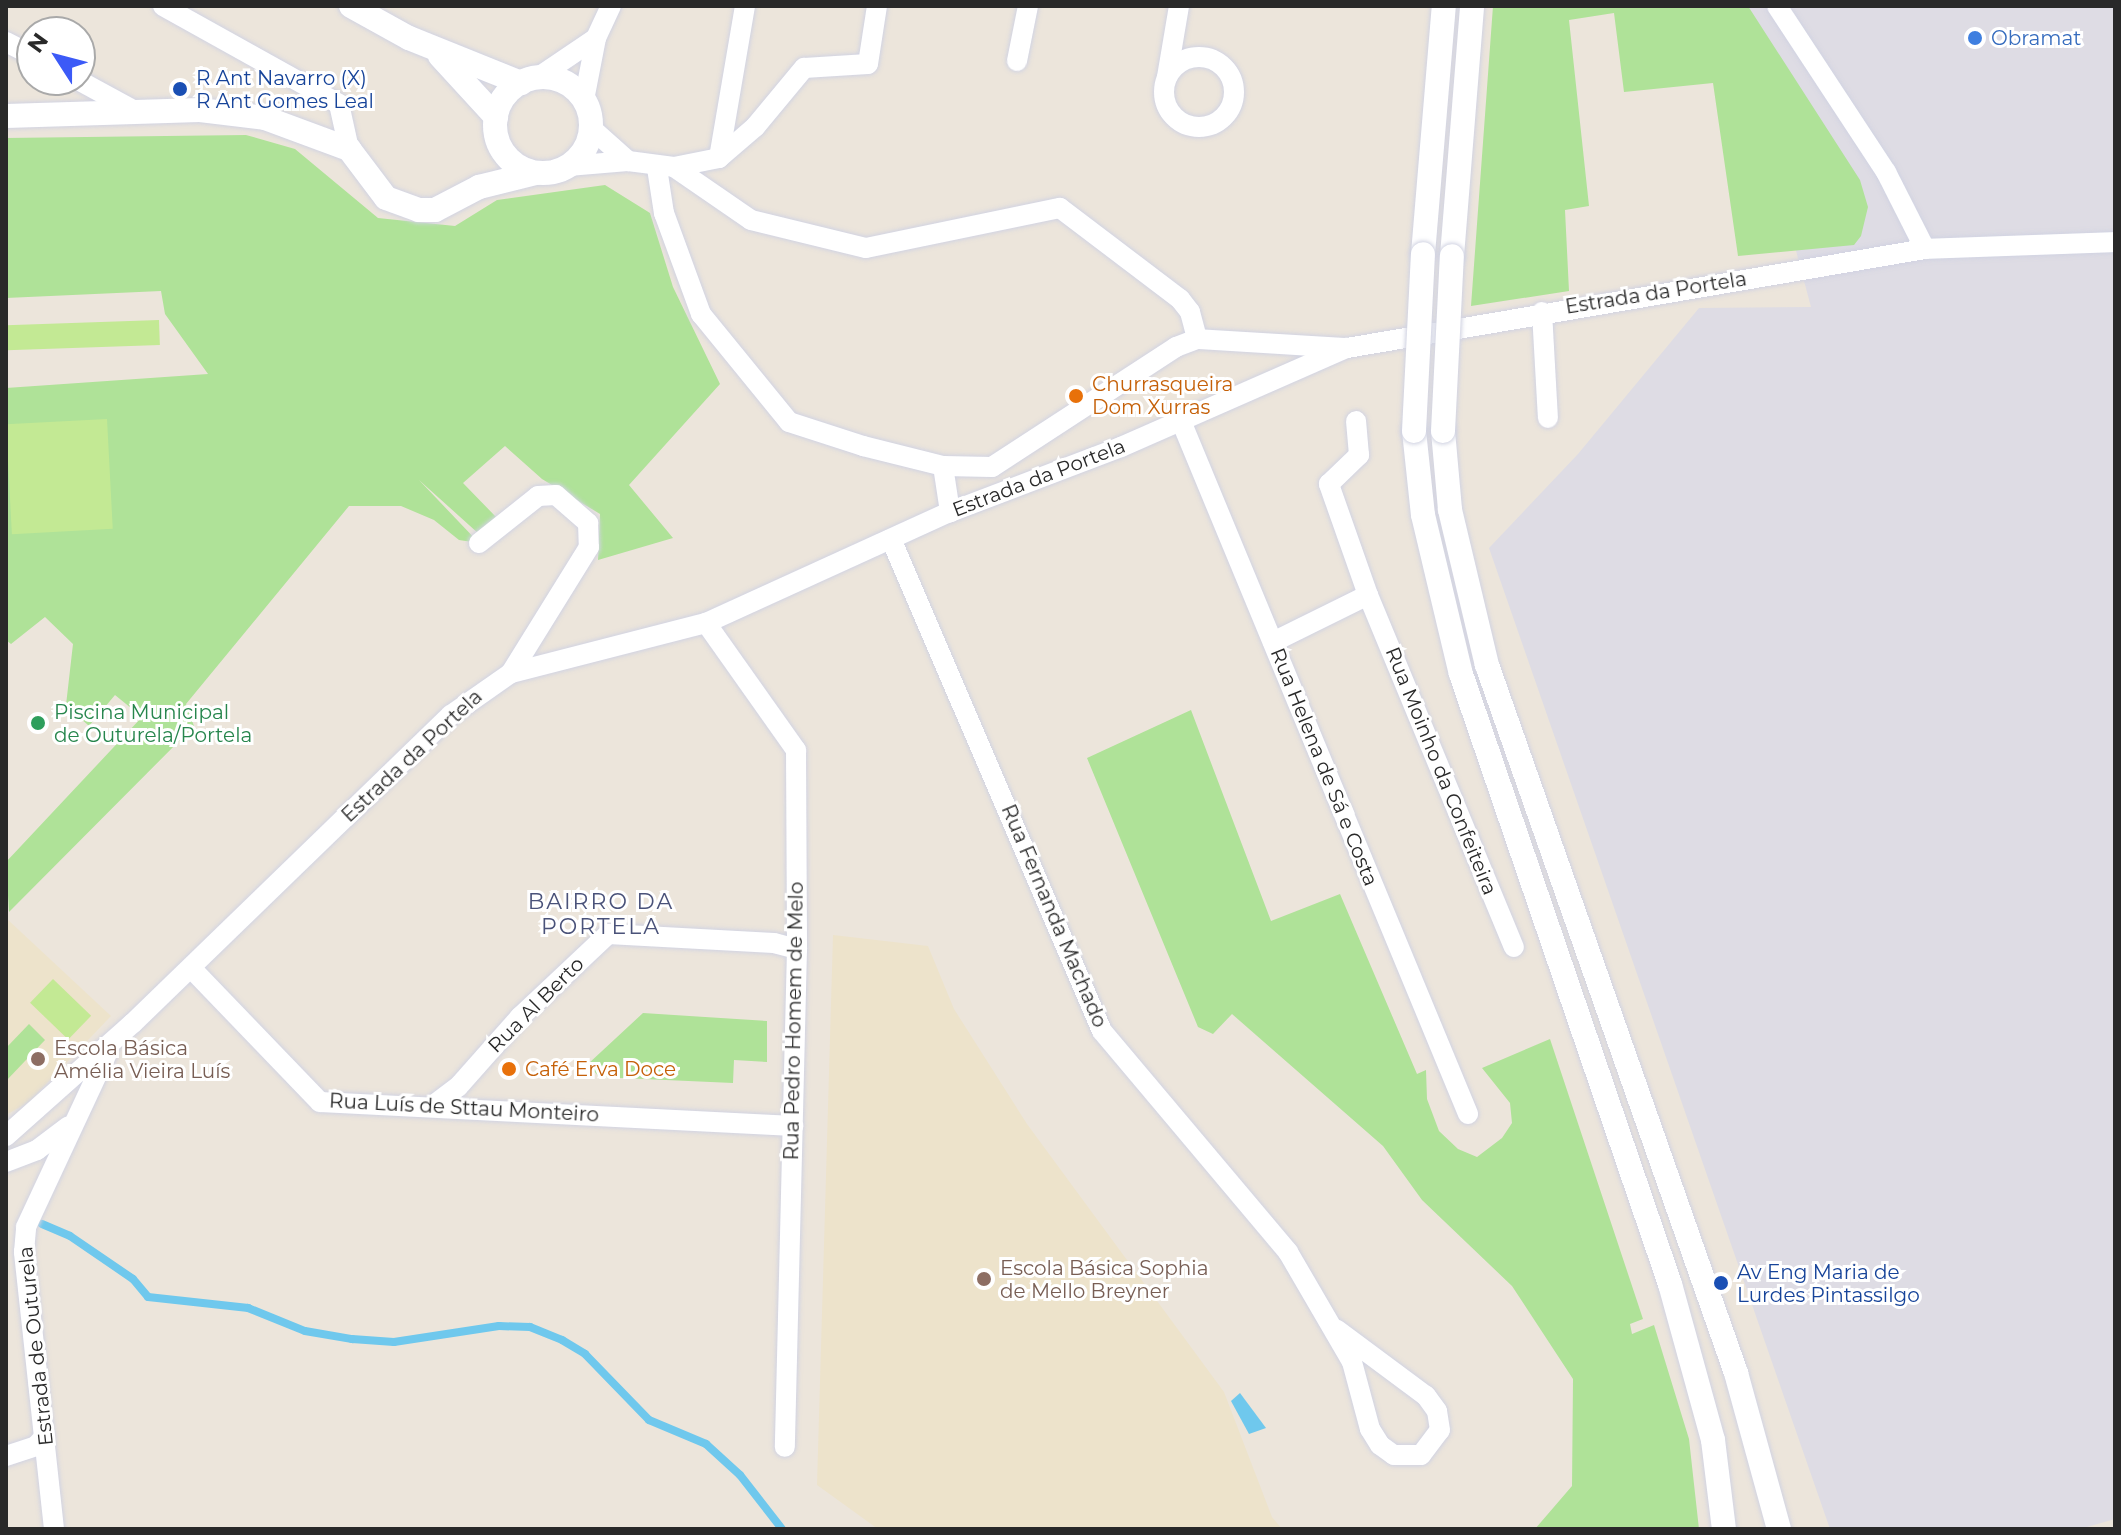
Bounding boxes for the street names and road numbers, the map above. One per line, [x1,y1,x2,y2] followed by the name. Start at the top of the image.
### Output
[1564,267,1748,319] street label: Estrada da Portela
[949,434,1129,522] street label: Estrada da Portela
[1380,644,1502,898] street label: Rua Moinho da Confeiteira
[1265,645,1383,889] street label: Rua Helena de Sá e Costa
[337,685,487,827] street label: Estrada da Portela
[996,801,1112,1031] street label: Rua Fernanda Machado
[780,881,808,1161] street label: Rua Pedro Homem de Melo
[483,952,589,1058] street label: Rua Al Berto
[328,1089,600,1127] street label: Rua Luís de Sttau Monteiro
[14,1245,58,1447] street label: Estrada de Outurela

